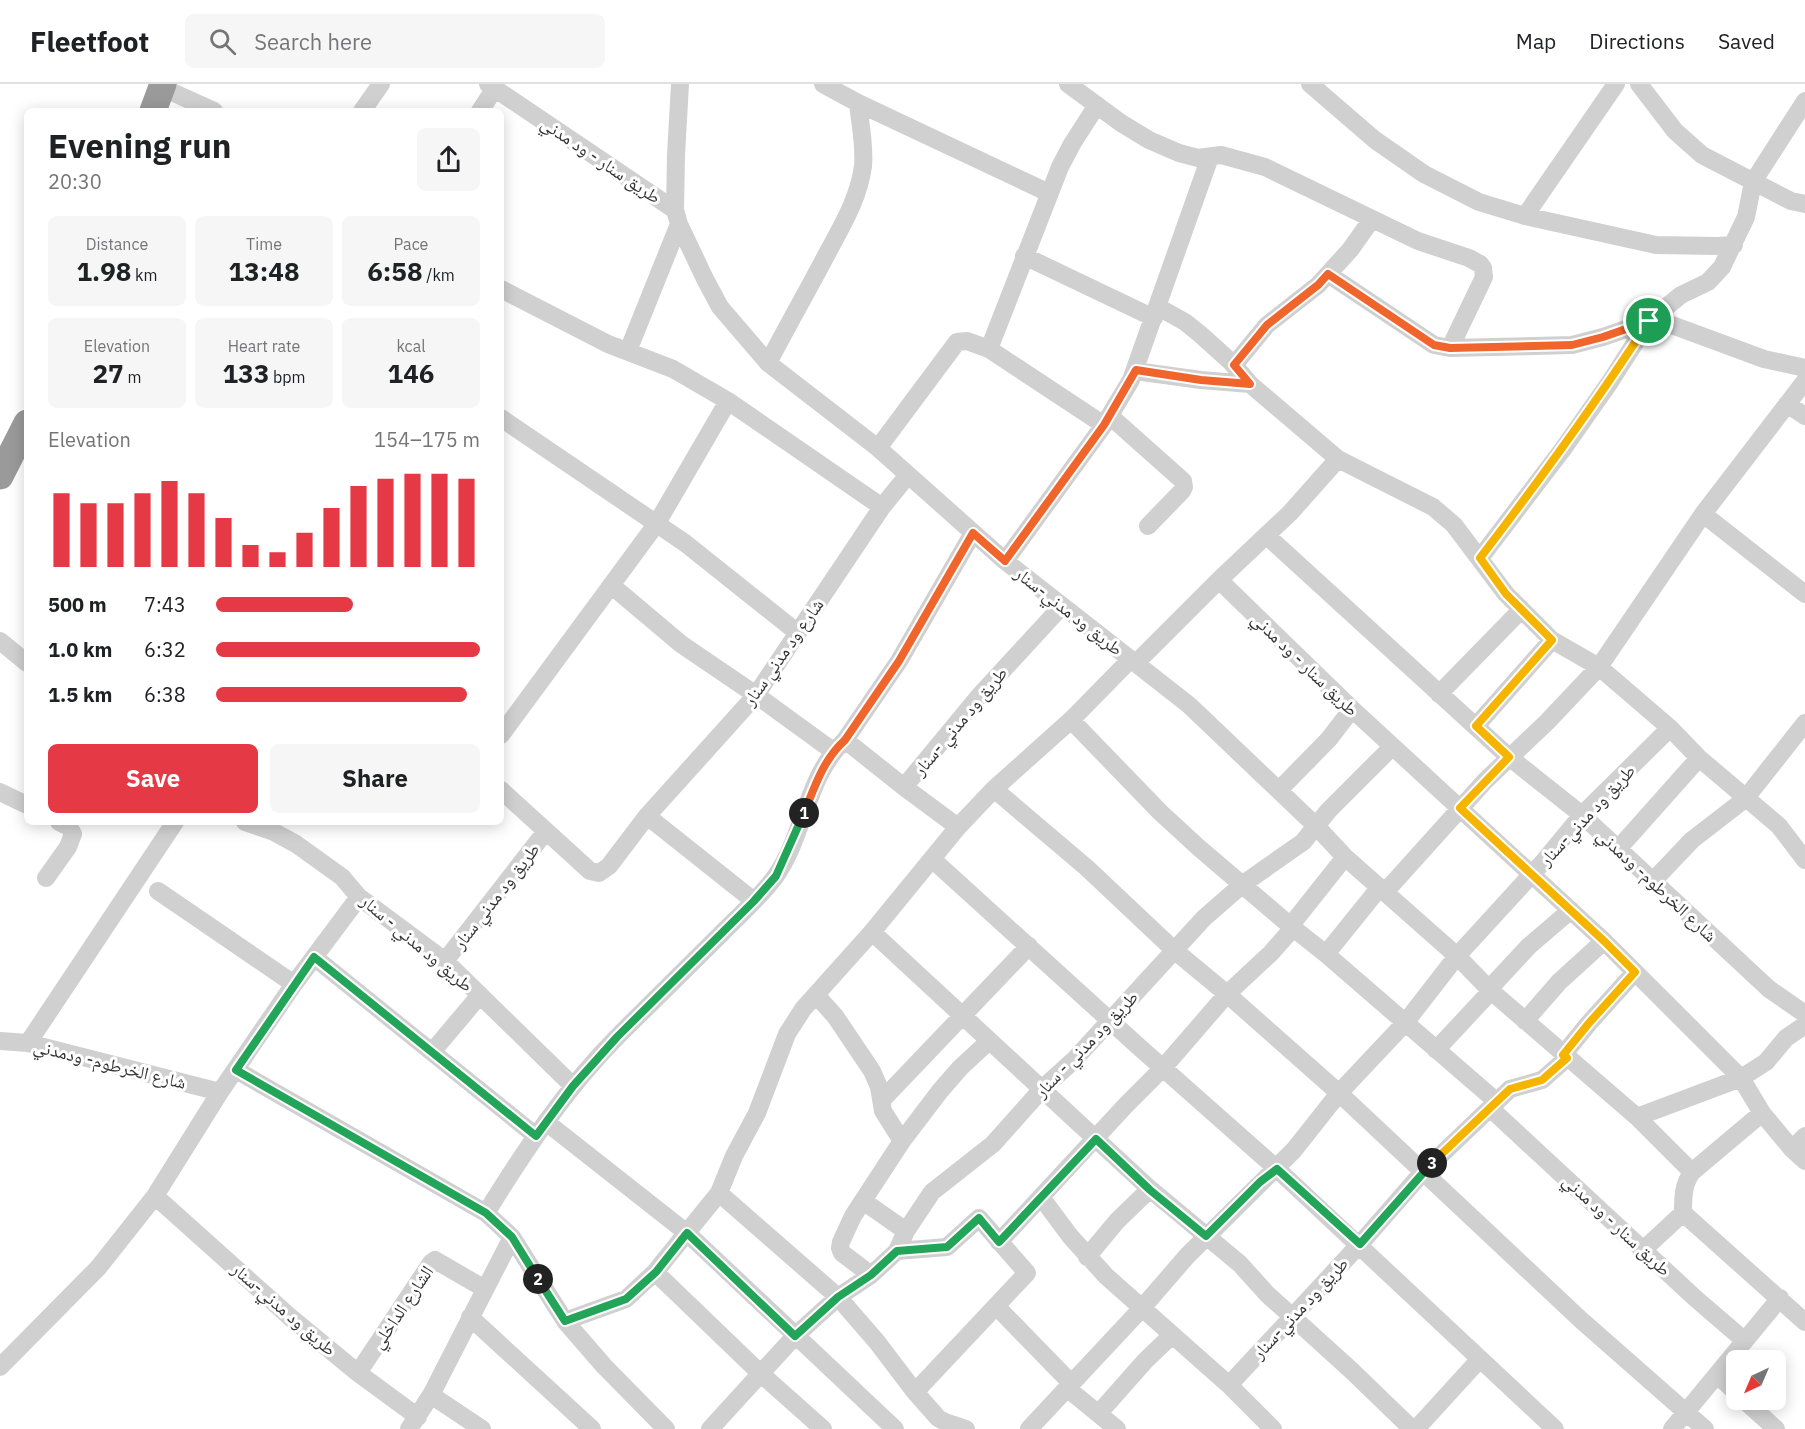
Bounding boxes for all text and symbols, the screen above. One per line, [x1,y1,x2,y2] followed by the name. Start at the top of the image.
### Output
[185,14,605,68] search box
[30,23,149,60] text: Fleetfoot
[206,25,239,58] icon: search
[254,27,372,56] text: Search here
[1516,27,1556,55] text: Map
[1589,27,1685,55] text: Directions
[1718,27,1775,55] text: Saved
[535,111,665,212] street label: طريق سنار - ود مدني
[48,124,232,167] text: Evening run
[417,128,480,191] button: share
[48,168,102,195] text: 20:30
[86,234,148,254] text: Distance
[246,234,282,254] text: Time
[394,234,428,254] text: Pace
[76,254,131,288] text: 1.98
[229,254,299,288] text: 13:48
[367,254,423,288] text: 6:58
[131,265,158,285] text: km
[423,265,455,285] text: /km
[1623,295,1674,346] pin
[1632,304,1665,337] icon: arrive
[84,336,150,356] text: Elevation
[228,336,300,356] text: Heart rate
[396,336,426,356] text: kcal
[93,356,124,390] text: 27
[222,356,269,390] text: 133
[388,356,434,390] text: 146
[124,367,141,387] text: m
[269,367,306,387] text: bpm
[48,426,131,453] text: Elevation
[374,426,480,453] text: 154–175 m
[1007,561,1128,663] street label: طريق ود مدني-سنار
[48,591,107,618] text: 500 m
[144,591,186,618] text: 7:43
[737,594,831,713] street label: شارع ود مدني سنار
[1244,607,1363,723] street label: طريق سنار - ود مدني
[48,636,112,663] text: 1.0 km
[144,636,186,663] text: 6:32
[907,662,1015,783] street label: طريق ود مدني -سنار
[48,681,112,708] text: 1.5 km
[144,681,186,708] text: 6:38
[48,744,258,813] button: Save
[270,744,480,813] button: Share
[1533,759,1643,874] street label: طريق ود مدني-سنار
[789,798,819,828] pin: 1
[799,803,809,823] text: 1
[1590,823,1722,949] street label: شارع الخرطوم- ودمدني
[447,838,547,957] street label: طريق ود مدني سنار
[353,889,478,999] street label: طريق ود مدني - سنار
[1029,986,1145,1105] street label: طريق ود مدني - سنار
[31,1034,189,1098] street label: شارع الخرطوم- ودمدني
[1417,1148,1447,1178] pin: 3
[1427,1153,1437,1173] text: 3
[1556,1169,1676,1284] street label: طريق سنار - ود مدني
[1246,1252,1356,1367] street label: طريق ود مدني-سنار
[224,1257,341,1363] street label: طريق ود مدني-سنار
[366,1261,441,1355] street label: الشارع الداخلي
[523,1264,553,1294] pin: 2
[533,1269,543,1289] text: 2
[1726,1350,1786,1410] north arrow
[1726,1350,1786,1410] map controls

